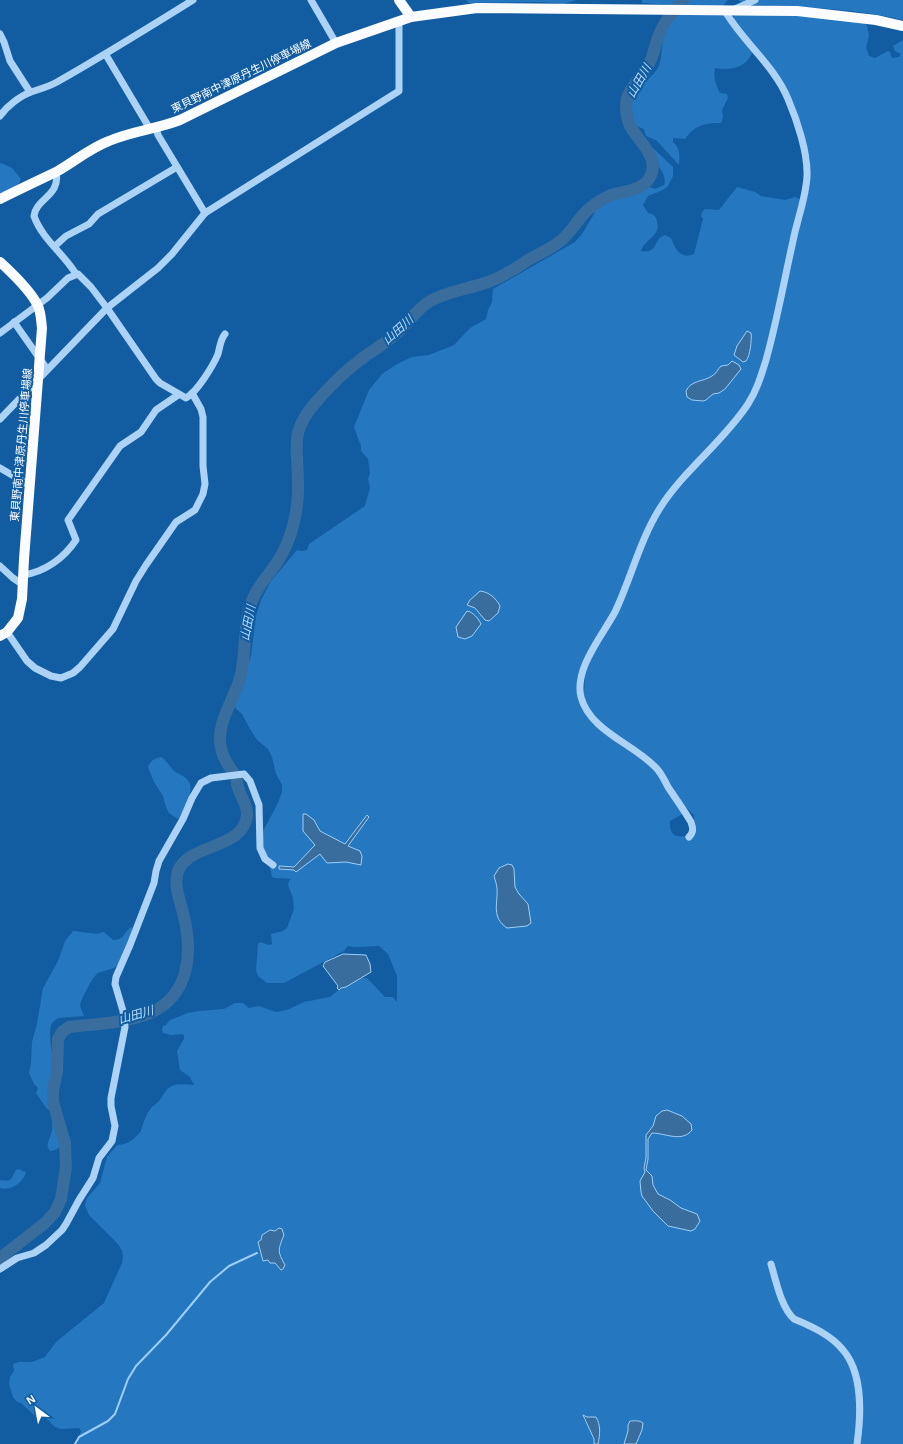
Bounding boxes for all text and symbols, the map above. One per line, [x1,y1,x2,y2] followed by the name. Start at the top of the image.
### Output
[169,37,313,115] street label: 東貝野南中津原丹生川停車場線
[624,60,655,100] water label: 山田川
[380,311,418,347] water label: 山田川
[8,368,34,522] street label: 東貝野南中津原丹生川停車場線
[238,602,259,642] water label: 山田川
[117,1003,157,1027] water label: 山田川
[16,1388,56,1428] north arrow
[24,1392,37,1407] text: N

